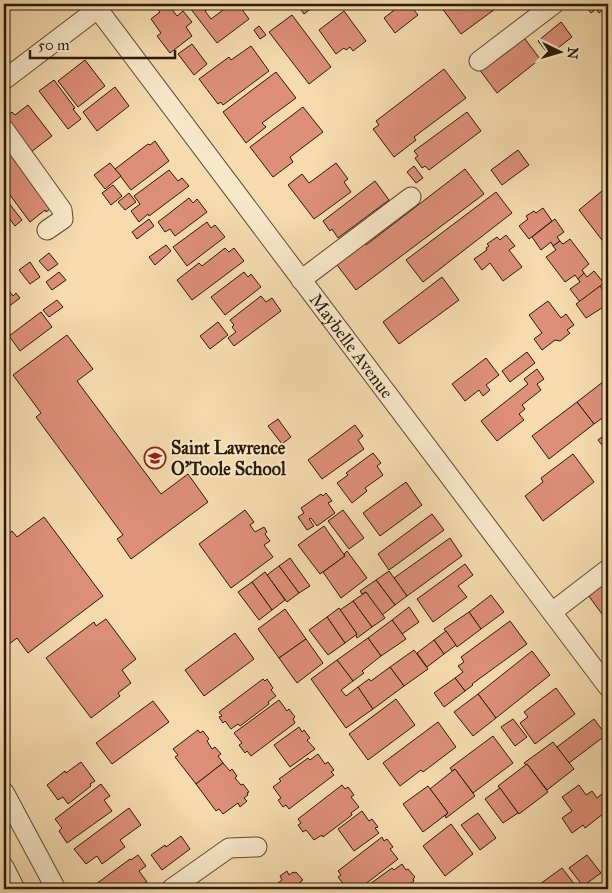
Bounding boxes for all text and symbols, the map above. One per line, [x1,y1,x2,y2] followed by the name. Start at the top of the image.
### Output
[30,28,175,60] scale bar
[534,28,584,78] north arrow
[38,36,70,54] text: 50 m
[563,46,581,60] text: N
[305,289,398,403] street label: Maybelle Avenue
[171,437,287,480] place label: Saint Lawrence O'Toole School
[143,446,167,470] school or university icon: Saint Lawrence O'Toole School

